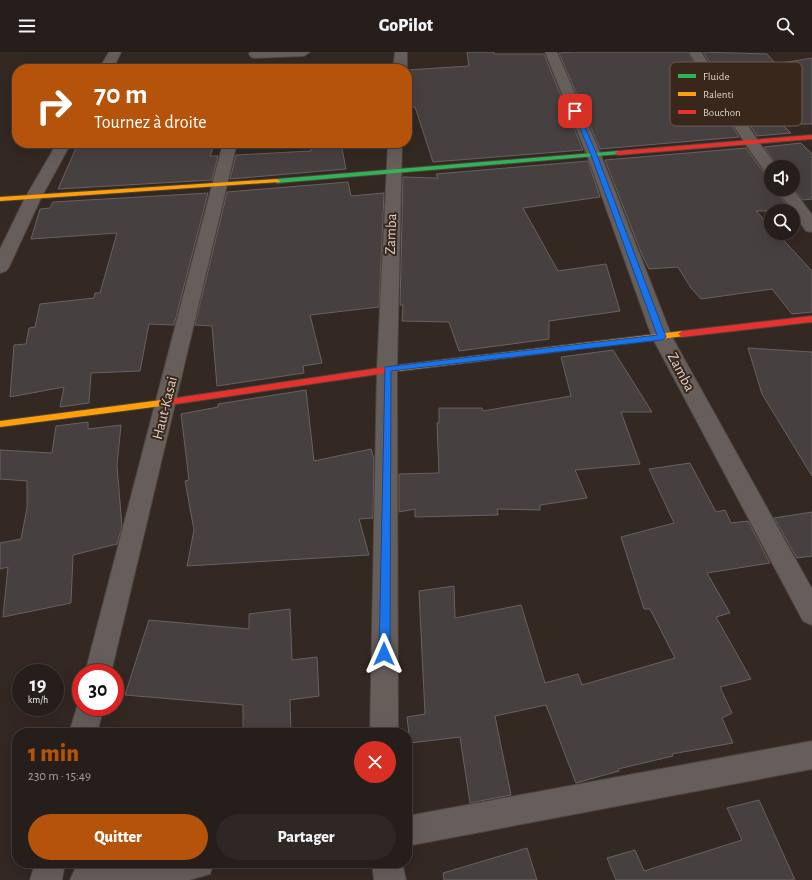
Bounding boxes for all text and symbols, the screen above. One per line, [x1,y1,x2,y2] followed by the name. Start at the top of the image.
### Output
[16,15,38,37] icon: menu
[774,15,796,37] icon: search
[379,17,433,35] text: GoPilot
[670,62,802,126] legend
[703,71,730,82] text: Fluide
[28,80,80,132] icon: right
[94,81,148,109] text: 70 m
[703,89,734,100] text: Ralenti
[558,94,592,128] pin
[564,100,586,122] icon: arrive
[703,107,741,118] text: Bouchon
[94,114,207,132] text: Tournez à droite
[764,160,800,240] map controls
[764,160,800,196] button: sound
[764,204,800,240] button: search
[383,213,399,255] street label: Zamba
[665,350,697,394] street label: Zamba
[150,375,180,441] street label: Haut-Kasai
[363,633,405,675] position arrow
[72,664,124,716] speed limit sign: 30
[30,675,46,695] text: 19
[28,695,48,705] text: km/h
[354,741,396,783] button: close
[28,742,79,766] text: 1 min
[28,770,91,783] text: 230 m · 15:49
[28,814,208,860] button: Quitter
[216,814,396,860] button: Partager

